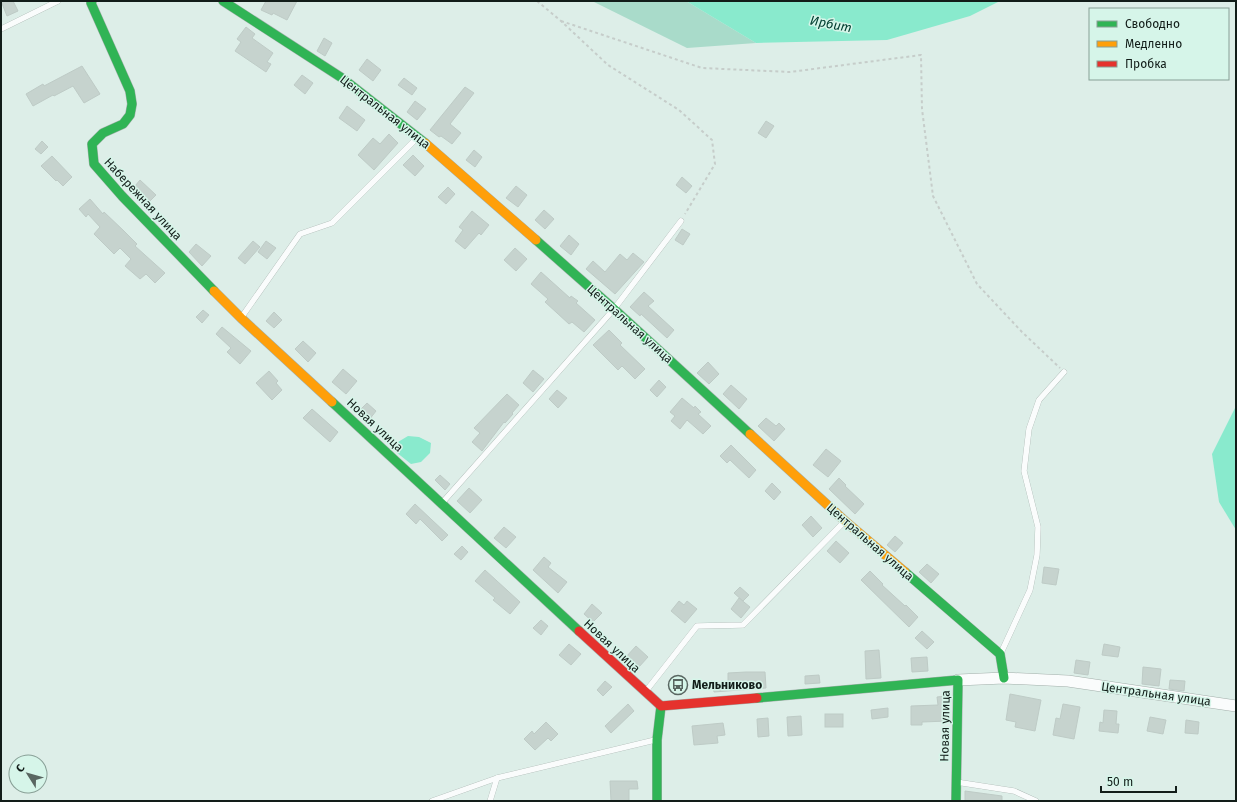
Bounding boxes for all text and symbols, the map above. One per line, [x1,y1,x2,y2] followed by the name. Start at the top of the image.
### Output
[1089,8,1229,80] legend
[809,13,853,35] water label: Ирбит
[1125,17,1180,31] text: Свободно
[1125,37,1182,51] text: Медленно
[1125,57,1167,71] text: Пробка
[337,72,433,152] street label: Центральная улица
[101,155,185,243] street label: Набережная улица
[584,282,676,366] street label: Центральная улица
[344,395,406,455] street label: Новая улица
[824,500,916,584] street label: Центральная улица
[581,616,643,676] street label: Новая улица
[667,674,689,696] bus stop icon: Мельниково
[692,678,762,692] place label: Мельниково
[1100,679,1212,709] street label: Центральная улица
[937,690,953,762] street label: Новая улица
[8,754,48,794] north arrow
[13,761,28,775] text: С
[1101,768,1176,794] scale bar
[1107,775,1133,789] text: 50 m

